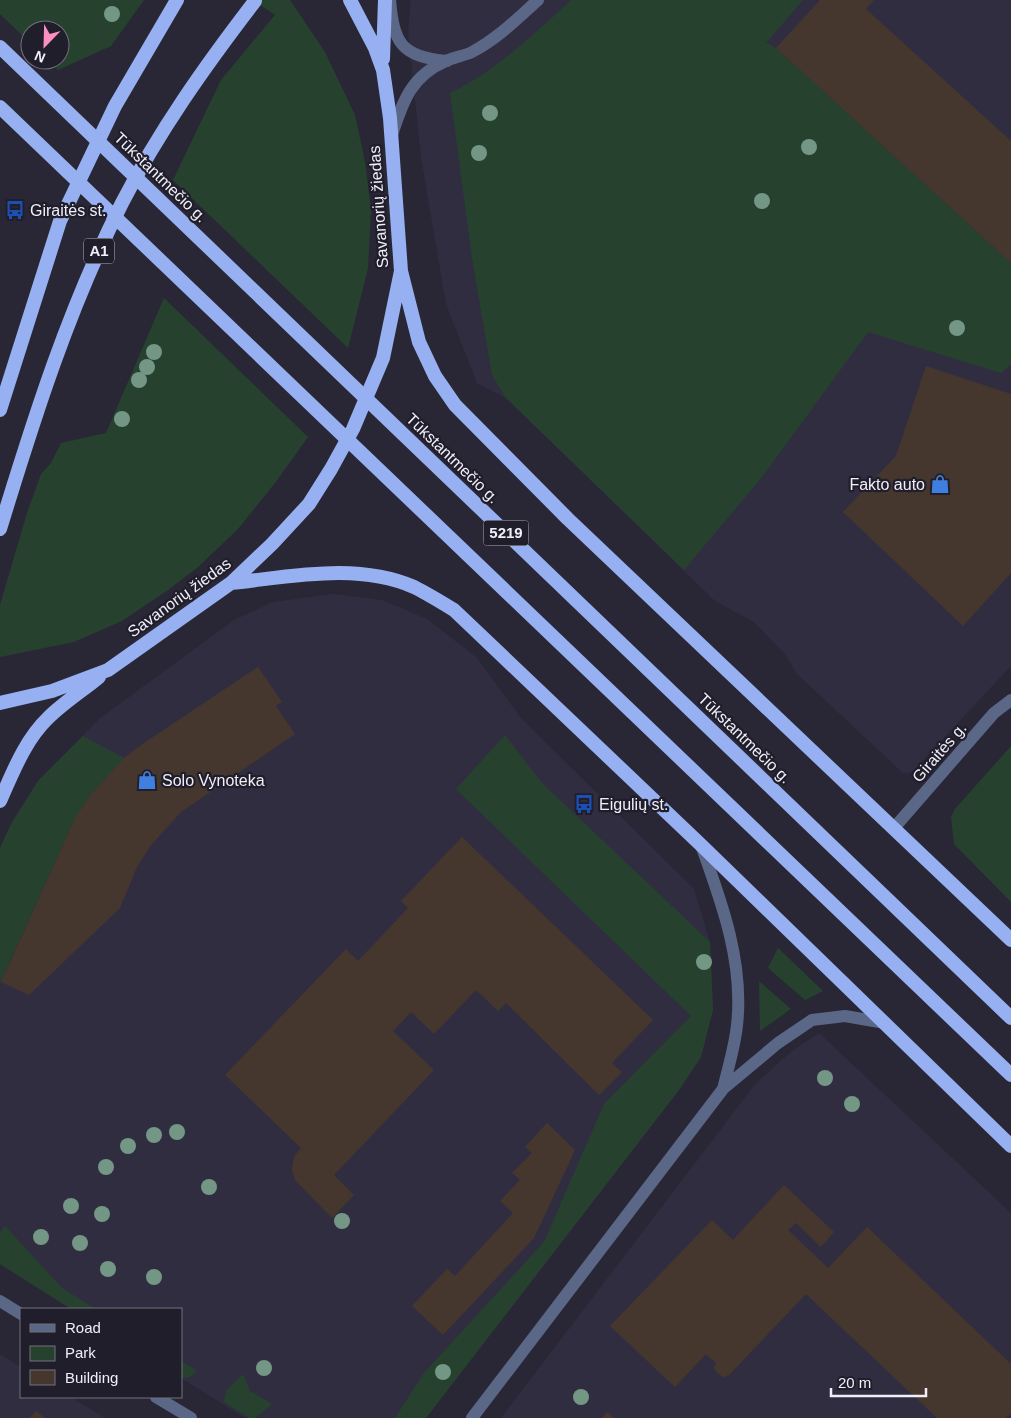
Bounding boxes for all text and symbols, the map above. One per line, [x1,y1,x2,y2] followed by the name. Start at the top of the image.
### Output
[20,20,70,70] north arrow
[32,48,48,66] text: N
[111,129,210,226] street label: Tūkstantmečio g.
[366,145,391,269] street label: Savanorių žiedas
[4,199,26,221] bus stop icon: Giraitės st.
[30,202,106,219] place label: Giraitės st.
[84,238,114,264] road number: A1
[403,410,502,507] street label: Tūkstantmečio g.
[929,473,951,495] shop icon: Fakto auto
[849,476,925,493] place label: Fakto auto
[484,520,528,546] road number: 5219
[125,554,234,640] street label: Savanorių žiedas
[695,690,794,787] street label: Tūkstantmečio g.
[909,719,970,785] street label: Giraitės g.
[136,769,158,791] shop icon: Solo Vynoteka
[162,772,265,789] place label: Solo Vynoteka
[573,793,595,815] bus stop icon: Eigulių st.
[599,796,668,813] place label: Eigulių st.
[20,1308,182,1398] legend
[65,1319,101,1336] text: Road
[65,1344,96,1361] text: Park
[831,1366,926,1398] scale bar
[65,1369,118,1386] text: Building
[838,1374,871,1391] text: 20 m

